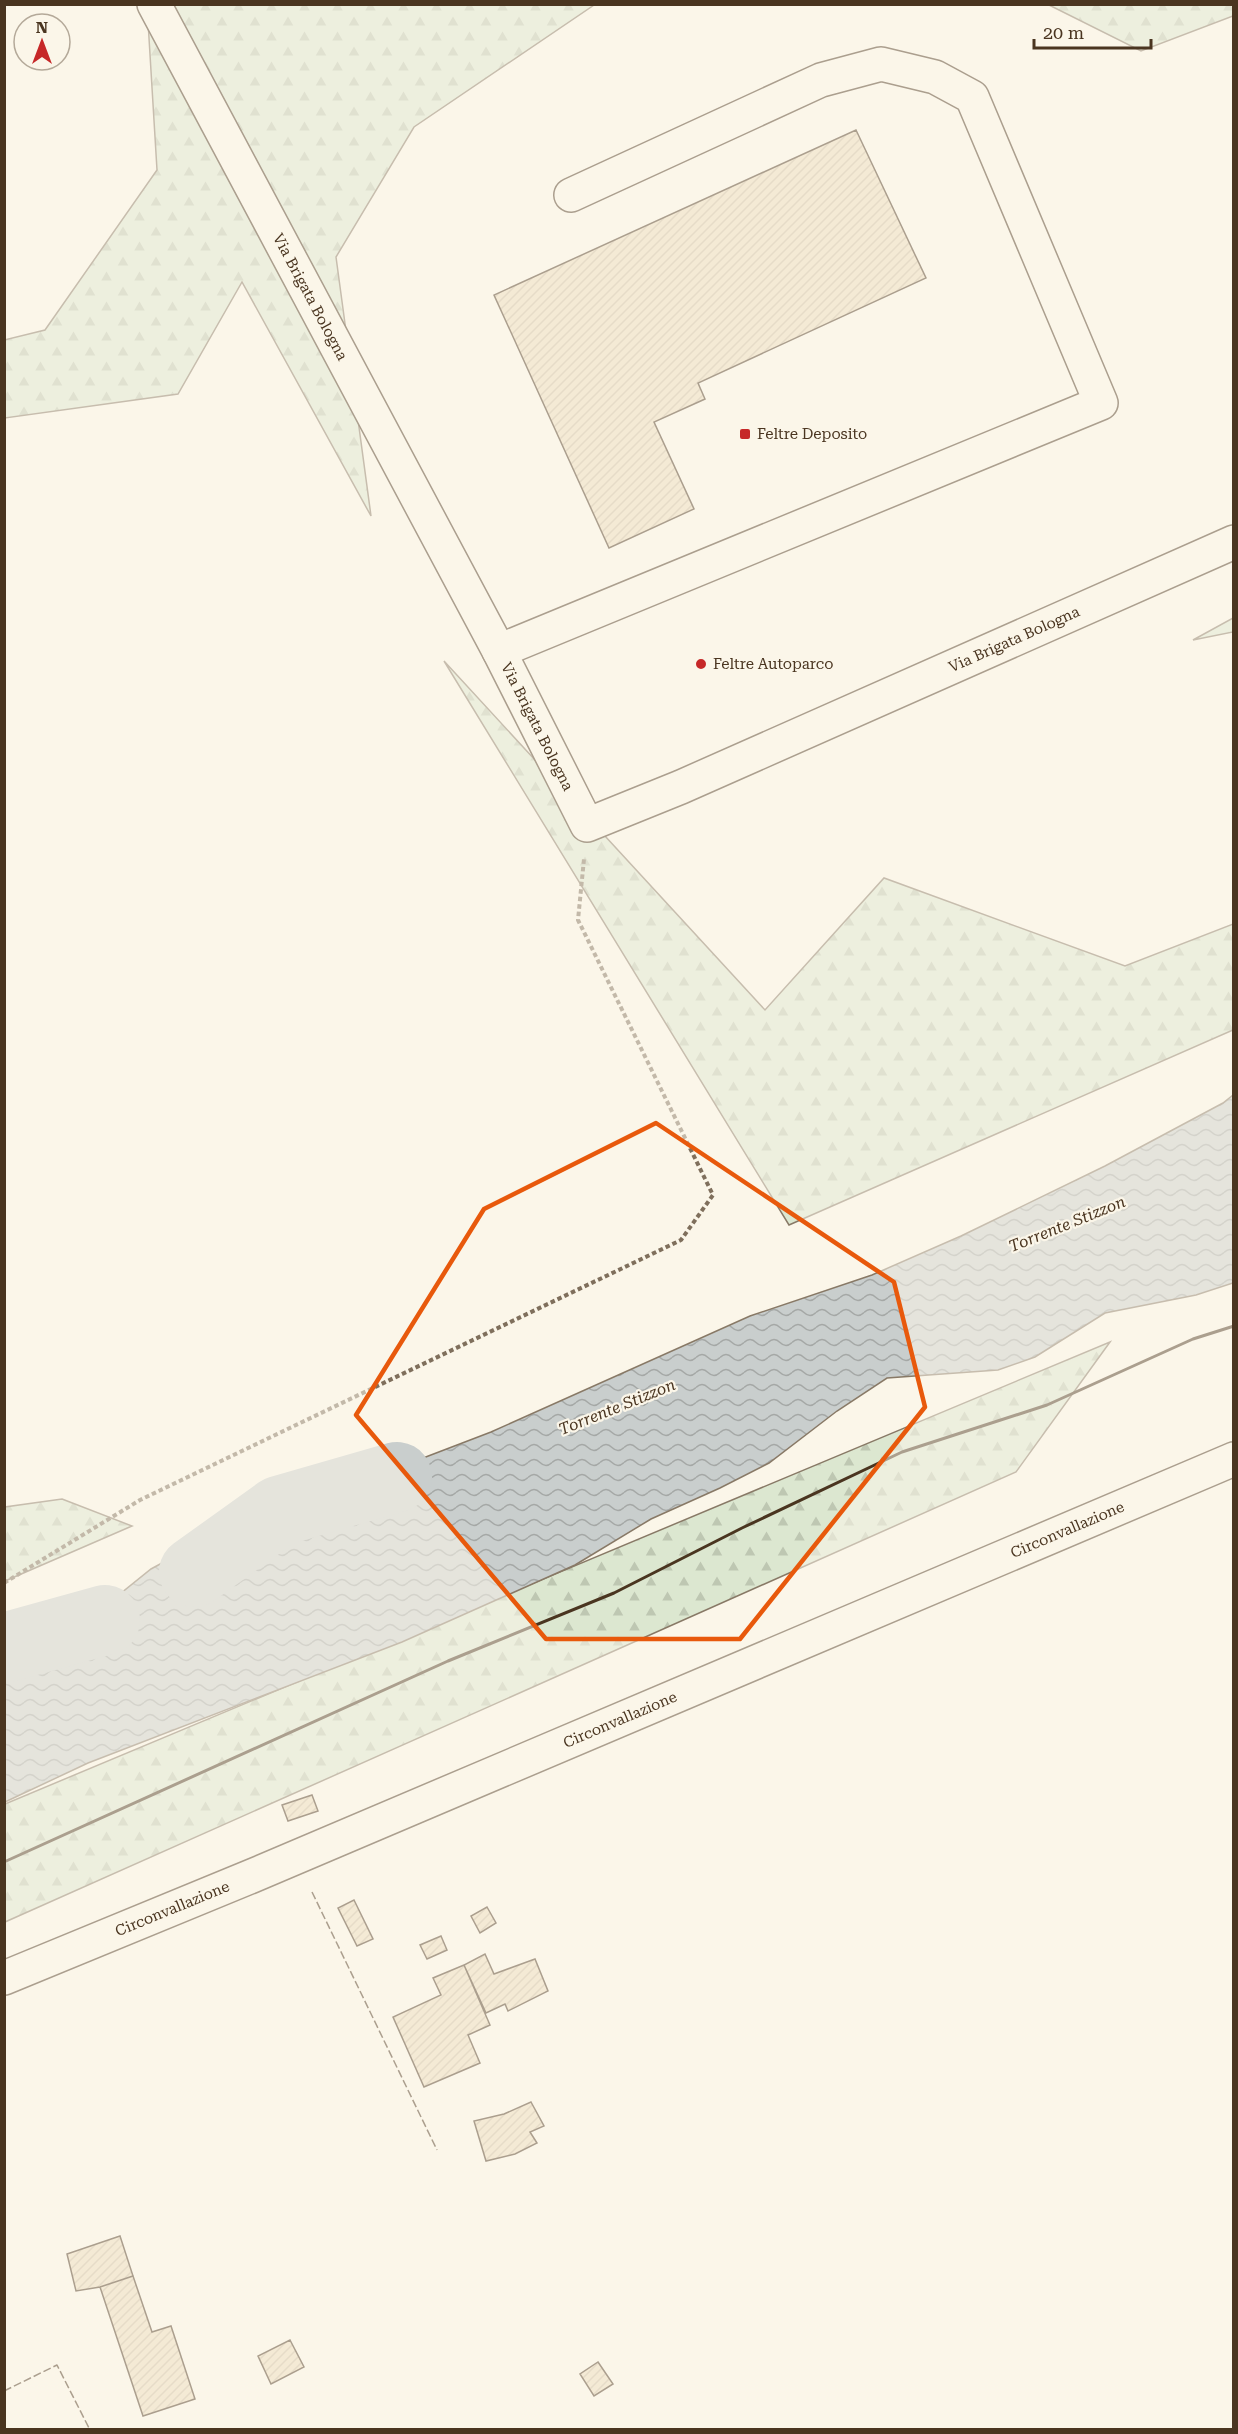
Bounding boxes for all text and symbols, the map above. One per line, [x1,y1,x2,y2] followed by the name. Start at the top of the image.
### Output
[12,12,72,72] north arrow
[1034,12,1151,50] scale bar
[36,18,48,37] text: N
[1043,22,1084,43] text: 20 m
[269,230,351,364] street label: Via Brigata Bologna
[757,425,867,443] place label: Feltre Deposito
[738,427,752,441] marker: Feltre Deposito
[946,603,1082,676] street label: Via Brigata Bologna
[713,655,833,673] place label: Feltre Autoparco
[694,657,708,671] marker: Feltre Autoparco
[497,659,577,794] street label: Via Brigata Bologna
[1006,1192,1128,1256] water label: Torrente Stizzon
[556,1375,678,1439] water label: Torrente Stizzon
[1008,1498,1127,1562] street label: Circonvallazione
[560,1688,680,1752] street label: Circonvallazione
[113,1877,232,1940] street label: Circonvallazione

